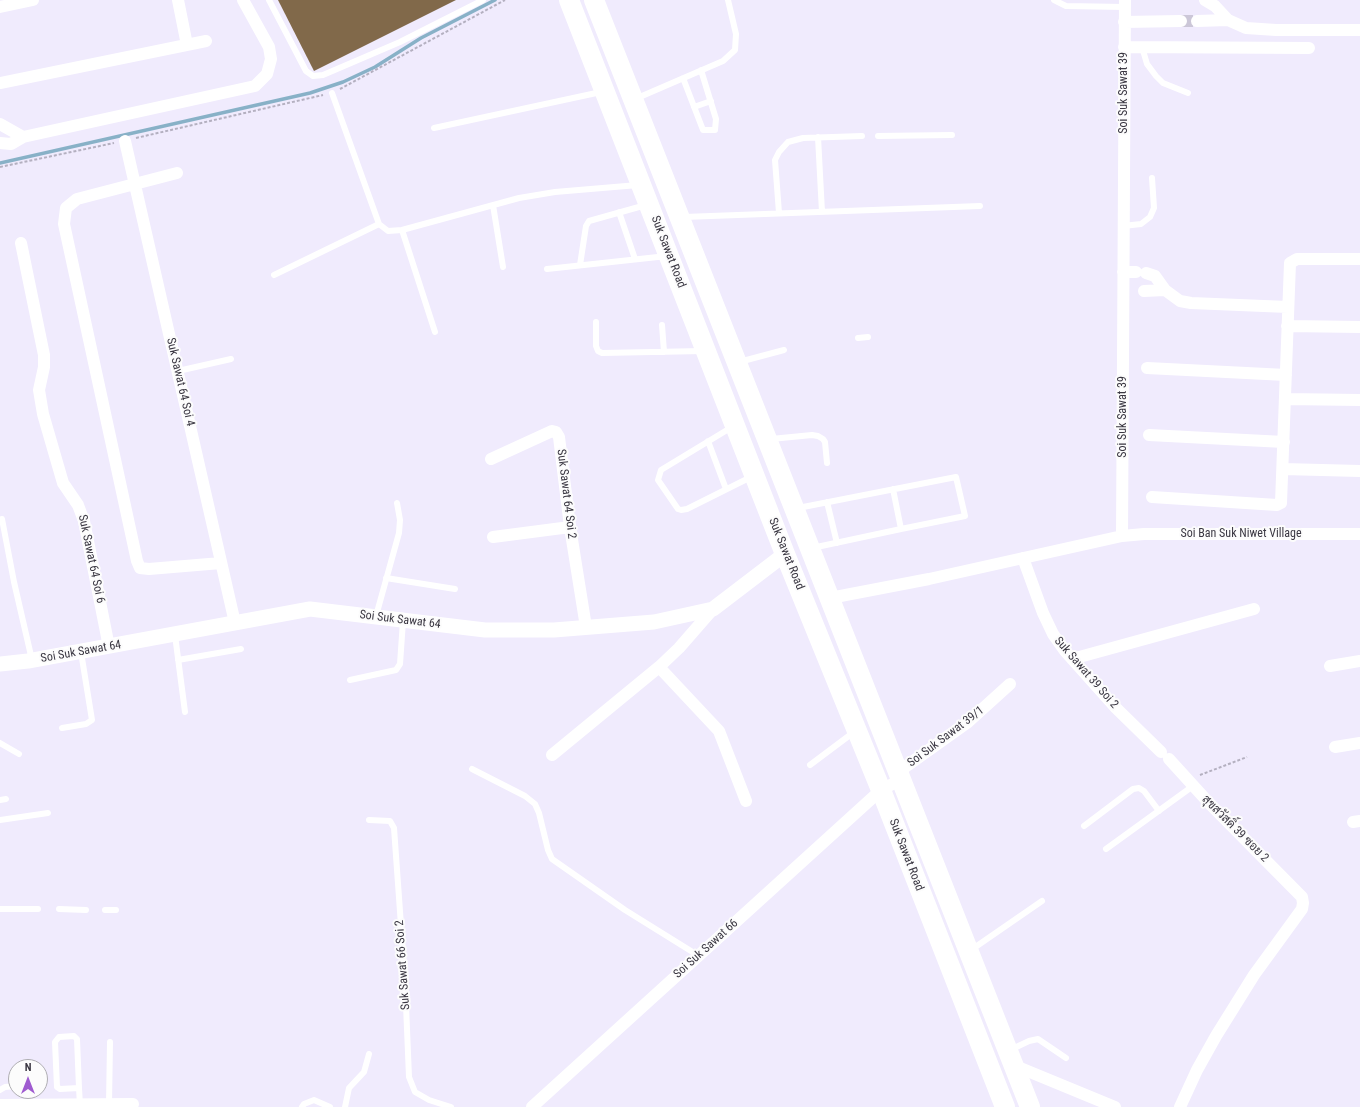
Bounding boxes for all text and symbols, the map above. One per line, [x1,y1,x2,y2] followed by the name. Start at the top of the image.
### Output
[1117,52,1131,134] street label: Soi Suk Sawat 39
[648,214,688,290] street label: Suk Sawat Road
[163,336,197,428] street label: Suk Sawat 64 Soi 4
[1116,376,1130,458] street label: Soi Suk Sawat 39
[553,448,579,540] street label: Suk Sawat 64 Soi 2
[75,513,107,605] street label: Suk Sawat 64 Soi 6
[765,516,807,592] street label: Suk Sawat Road
[1180,527,1302,541] street label: Soi Ban Suk Niwet Village
[359,608,441,632] street label: Soi Suk Sawat 64
[1051,634,1121,712] street label: Suk Sawat 39 Soi 2
[40,638,122,666] street label: Soi Suk Sawat 64
[905,704,987,770] street label: Soi Suk Sawat 39/1
[1199,793,1271,865] street label: สุขสวัสดิ์ 39 ซอย 2
[886,817,926,893] street label: Suk Sawat Road
[671,916,741,982] street label: Soi Suk Sawat 66
[393,919,413,1011] street label: Suk Sawat 66 Soi 2
[8,1059,48,1099] north arrow
[25,1061,31,1074] text: N

